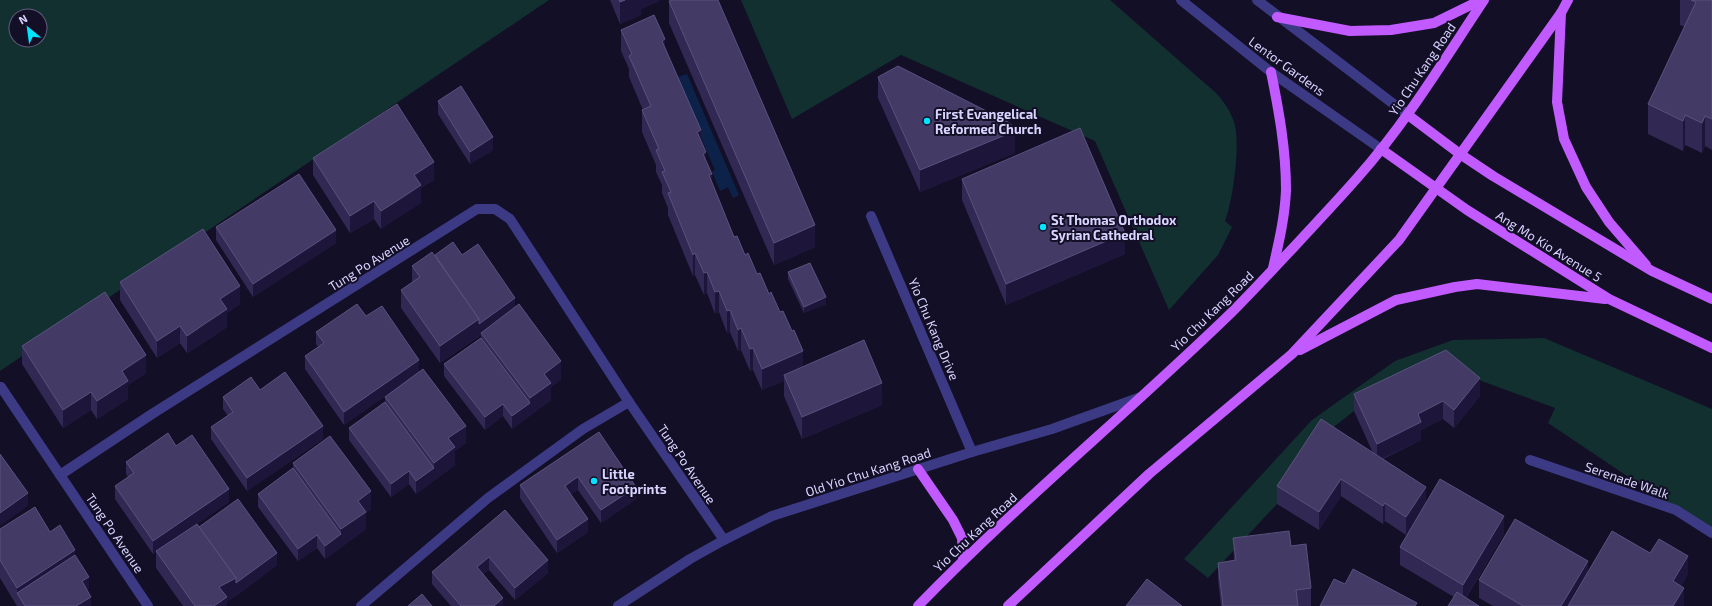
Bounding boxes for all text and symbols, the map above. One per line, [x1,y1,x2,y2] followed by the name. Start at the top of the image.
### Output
[8,8,48,48] north arrow
[16,11,30,26] text: N
[1385,19,1459,119] street label: Yio Chu Kang Road
[1246,33,1328,99] street label: Lentor Gardens
[935,106,1042,137] place label: First Evangelical Reformed Church
[922,116,932,126] marker: First Evangelical Reformed Church
[1493,207,1605,285] street label: Ang Mo Kio Avenue 5
[1051,212,1177,243] place label: St Thomas Orthodox Syrian Cathedral
[1038,222,1048,232] marker: St Thomas Orthodox Syrian Cathedral
[325,232,413,294] street label: Tung Po Avenue
[1167,268,1257,354] street label: Yio Chu Kang Road
[905,275,963,383] street label: Yio Chu Kang Drive
[654,421,720,507] street label: Tung Po Avenue
[803,444,933,500] street label: Old Yio Chu Kang Road
[1583,458,1672,502] street label: Serenade Walk
[602,466,667,497] place label: Little Footprints
[589,476,599,486] marker: Little Footprints
[930,489,1020,575] street label: Yio Chu Kang Road
[82,490,148,576] street label: Tung Po Avenue

